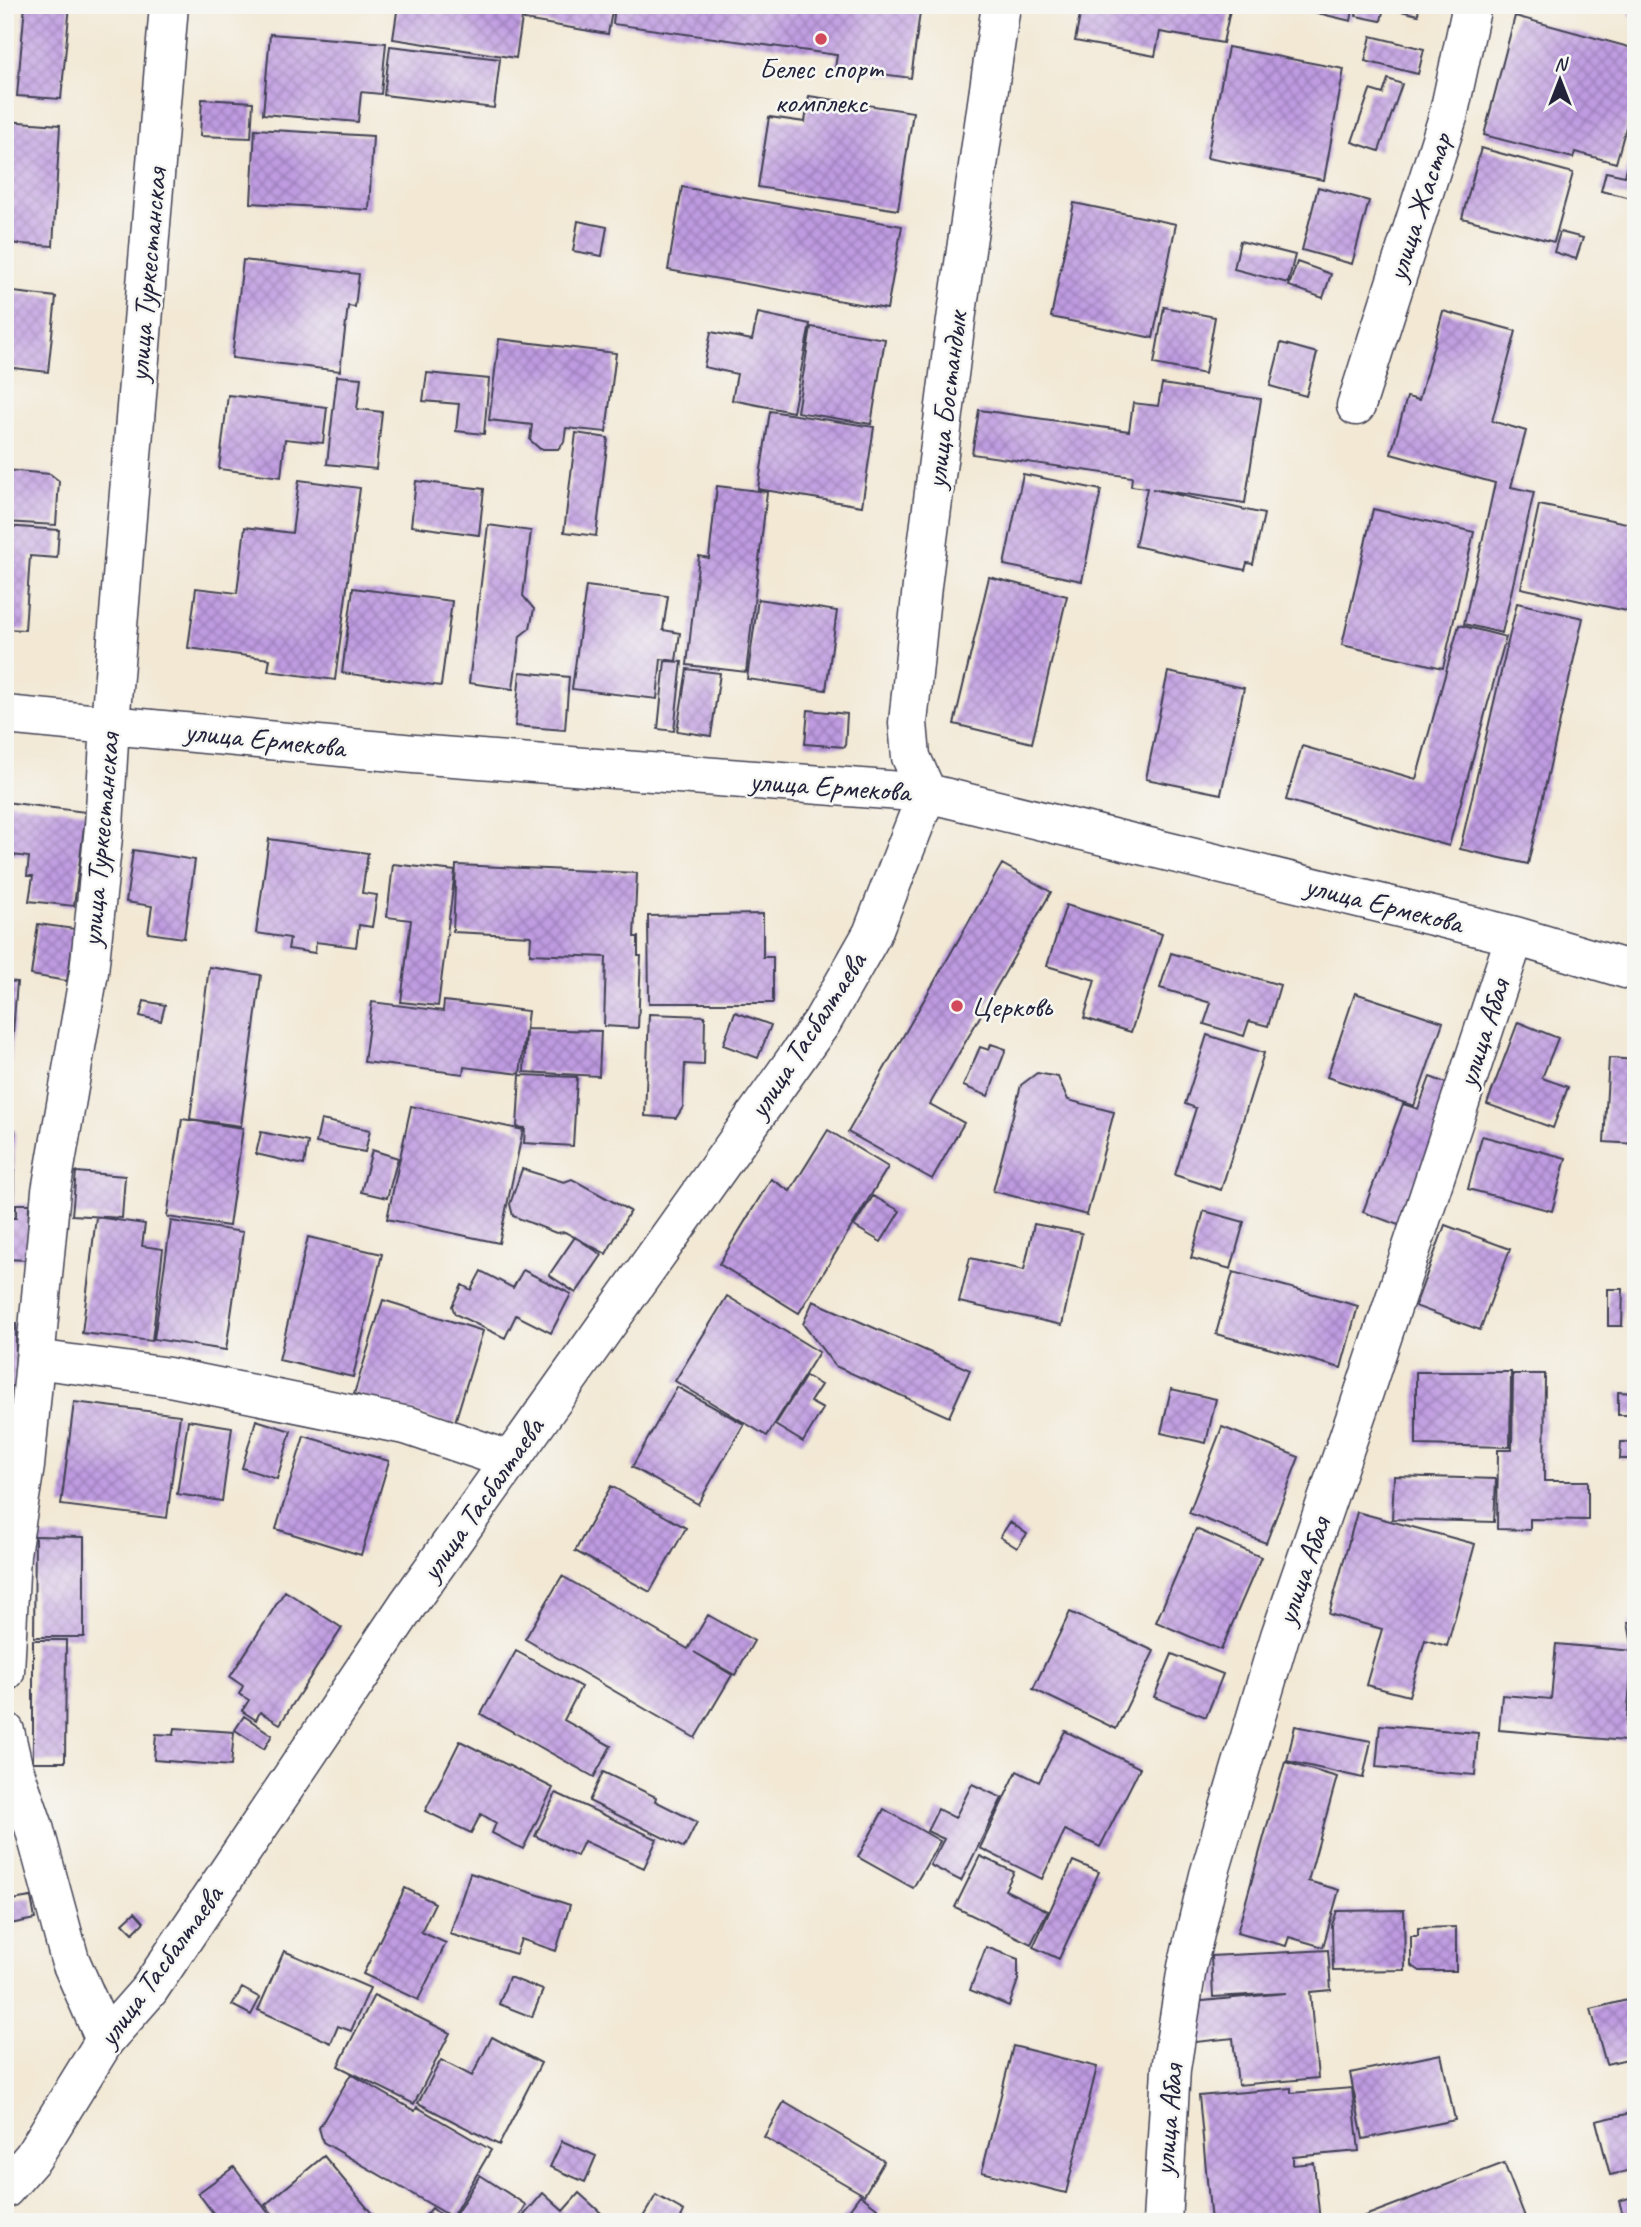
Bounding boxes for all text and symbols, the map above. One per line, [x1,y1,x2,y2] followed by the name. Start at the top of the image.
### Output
[813,31,829,47] marker: Белес спорт комплекс
[1526,46,1596,116] north arrow
[759,49,884,121] place label: Белес спорт комплекс
[1554,52,1569,76] text: N
[1377,127,1461,287] street label: улица Жастар
[119,164,175,385] street label: улица Туркестанская
[916,306,976,493] street label: улица Бостандык
[181,711,350,767] street label: улица Ермекова
[72,729,128,950] street label: улица Туркестанская
[746,761,914,811] street label: улица Ермекова
[1299,866,1469,943] street label: улица Ермекова
[738,943,876,1127] street label: улица Тасбалтаева
[1447,972,1519,1094] street label: улица Абая
[971,987,1054,1025] place label: Церковь
[949,998,965,1014] marker: Церковь
[411,1409,553,1590] street label: улица Тасбалтаева
[1266,1510,1340,1632] street label: улица Абая
[88,1876,232,2056] street label: улица Тасбалтаева
[1144,2060,1192,2179] street label: улица Абая

